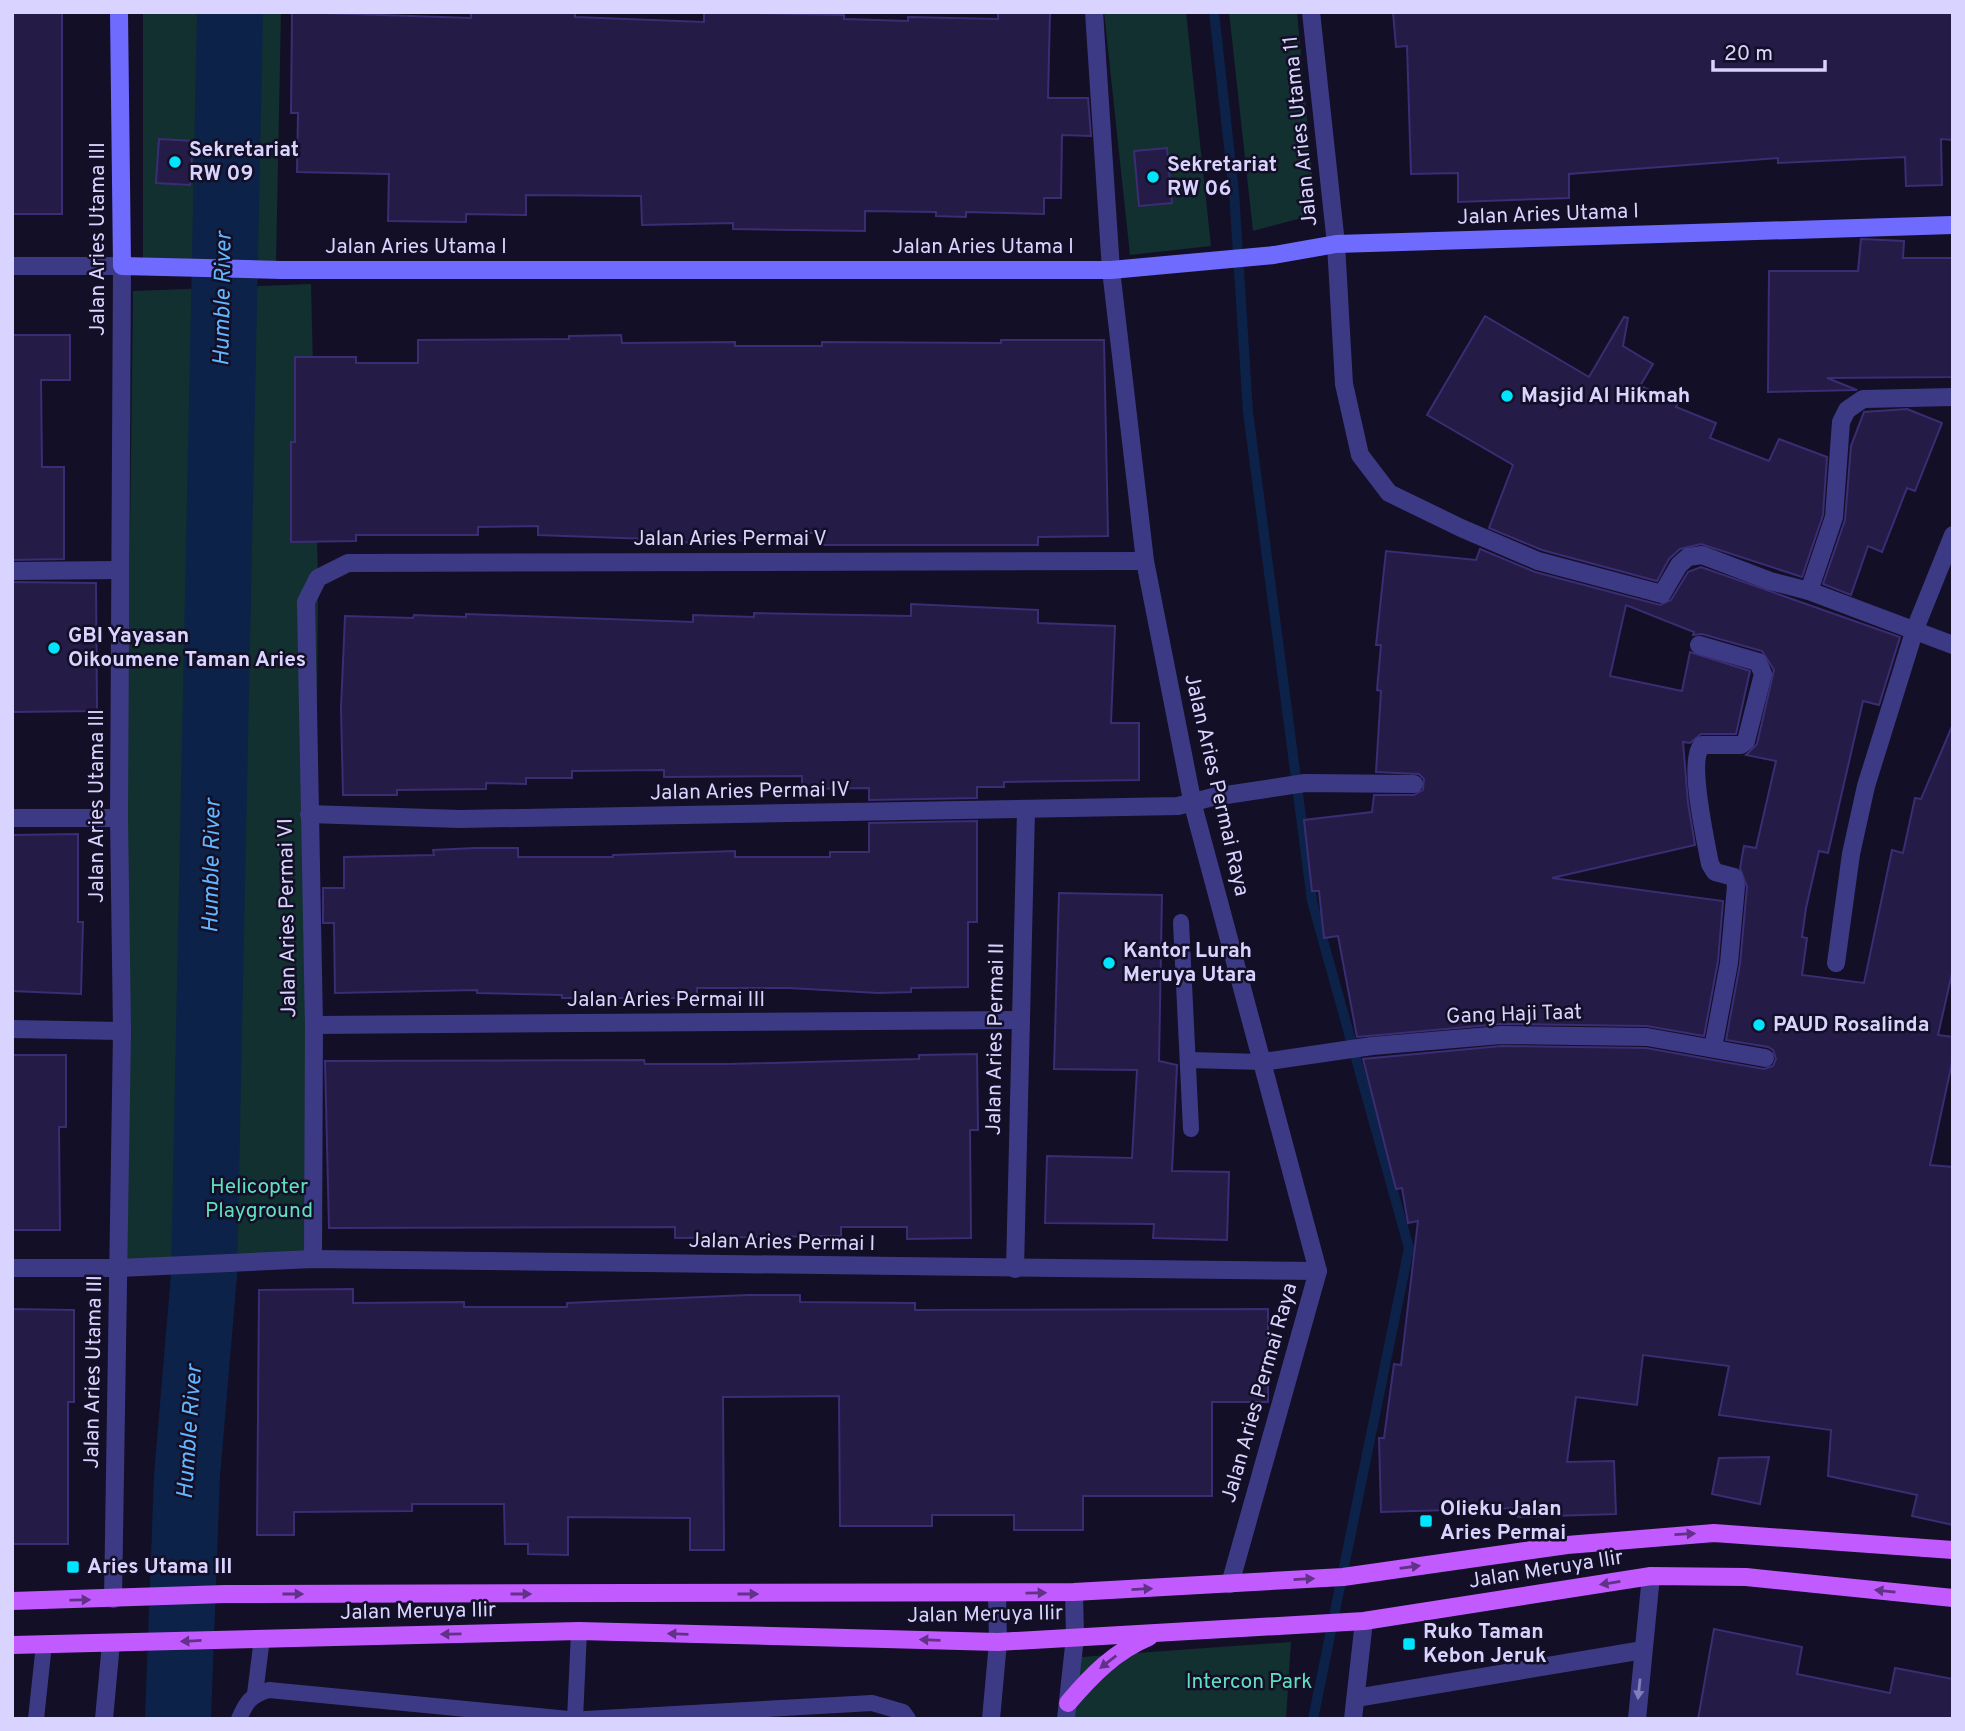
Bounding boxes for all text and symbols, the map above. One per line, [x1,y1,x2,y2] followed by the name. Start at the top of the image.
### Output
[1713,28,1825,72] scale bar
[1278,34,1324,228] street label: Jalan Aries Utama 11
[1724,41,1773,68] text: 20 m
[189,137,299,188] place label: Sekretariat RW 09
[85,142,112,336] street label: Jalan Aries Utama III
[1167,152,1277,203] place label: Sekretariat RW 06
[167,154,183,170] marker: Sekretariat RW 09
[1145,169,1161,185] marker: Sekretariat RW 06
[1457,198,1639,232] street label: Jalan Aries Utama I
[208,229,240,366] water label: Humble River
[325,234,507,261] street label: Jalan Aries Utama I
[892,234,1074,261] street label: Jalan Aries Utama I
[1521,383,1690,410] place label: Masjid Al Hikmah
[1499,388,1515,404] marker: Masjid Al Hikmah
[633,526,827,553] street label: Jalan Aries Permai V
[68,623,306,674] place label: GBI Yayasan Oikoumene Taman Aries
[46,640,62,656] marker: GBI Yayasan Oikoumene Taman Aries
[1177,671,1255,899] street label: Jalan Aries Permai Raya
[84,709,111,903] street label: Jalan Aries Utama III
[650,777,850,807] street label: Jalan Aries Permai IV
[197,796,229,933] water label: Humble River
[273,818,303,1018] street label: Jalan Aries Permai VI
[1123,938,1257,989] place label: Kantor Lurah Meruya Utara
[981,942,1011,1136] street label: Jalan Aries Permai II
[1101,955,1117,971] marker: Kantor Lurah Meruya Utara
[567,987,765,1014] street label: Jalan Aries Permai III
[1446,999,1582,1031] street label: Gang Haji Taat
[1773,1012,1929,1039] place label: PAUD Rosalinda
[1751,1017,1767,1033] marker: PAUD Rosalinda
[205,1174,313,1225] park label: Helicopter Playground
[688,1228,876,1258] street label: Jalan Aries Permai I
[79,1275,109,1469] street label: Jalan Aries Utama III
[1216,1280,1304,1506] street label: Jalan Aries Permai Raya
[172,1362,210,1500] water label: Humble River
[1440,1496,1566,1547] place label: Olieku Jalan Aries Permai
[1418,1513,1434,1529] marker: Olieku Jalan Aries Permai
[1674,1529,1696,1540] one-way arrow
[1467,1544,1625,1596] street label: Jalan Meruya Ilir
[87,1554,233,1581] place label: Aries Utama III
[65,1559,81,1575] marker: Aries Utama III
[1399,1561,1421,1572] one-way arrow
[1293,1573,1315,1584] one-way arrow
[1599,1578,1621,1589] one-way arrow
[1131,1583,1153,1594] one-way arrow
[1874,1586,1896,1597] one-way arrow
[1025,1587,1047,1599] one-way arrow
[282,1588,304,1600] one-way arrow
[510,1588,532,1600] one-way arrow
[737,1588,759,1600] one-way arrow
[70,1594,92,1605] one-way arrow
[340,1597,496,1627] street label: Jalan Meruya Ilir
[907,1600,1063,1630] street label: Jalan Meruya Ilir
[1423,1619,1547,1670] place label: Ruko Taman Kebon Jeruk
[439,1628,461,1639] one-way arrow
[667,1628,689,1639] one-way arrow
[180,1635,202,1646] one-way arrow
[919,1635,941,1646] one-way arrow
[1401,1636,1417,1652] marker: Ruko Taman Kebon Jeruk
[1100,1654,1118,1669] one-way arrow
[1186,1669,1312,1696] park label: Intercon Park
[1634,1678,1645,1700] one-way arrow

